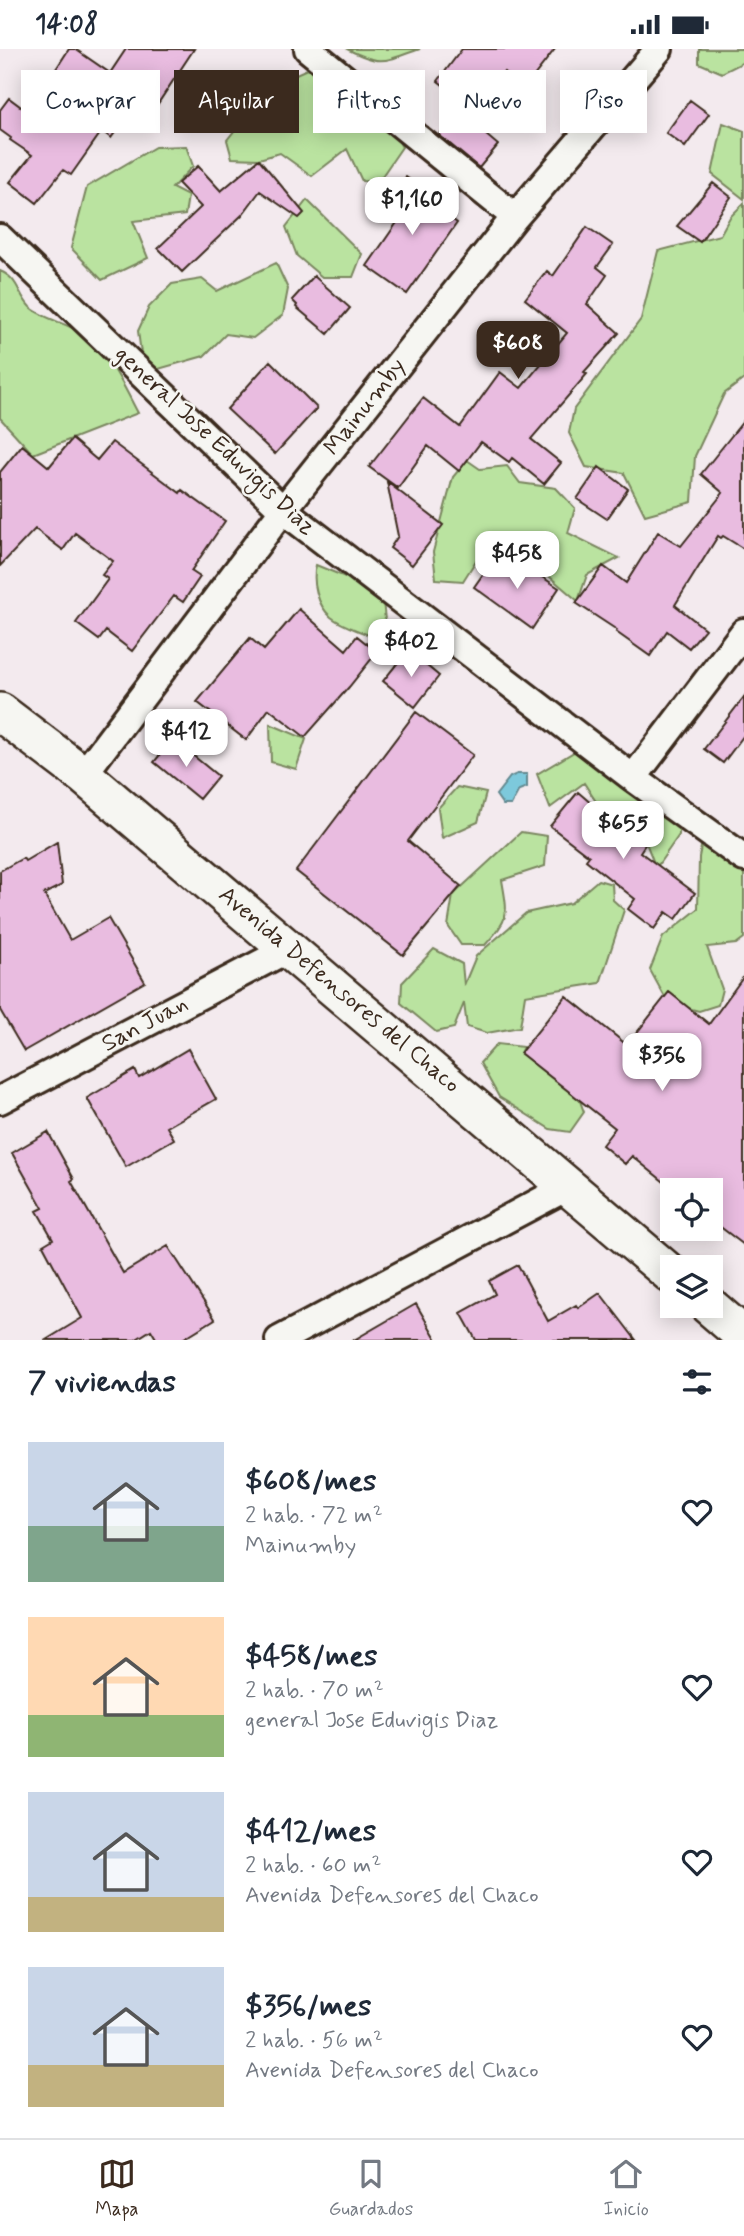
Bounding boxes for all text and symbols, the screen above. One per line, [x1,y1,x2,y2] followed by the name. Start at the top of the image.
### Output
[35,8,98,42] text: 14:08
[21,70,160,133] chip: Comprar
[174,70,299,133] chip: Alquilar
[313,70,425,133] chip: Filtros
[439,70,546,133] chip: Nuevo
[560,70,647,133] chip: Piso
[355,177,469,237] pin: $1,160
[381,185,443,215] text: $1,160
[477,321,559,381] pin: $608
[493,329,543,359] text: $608
[106,339,322,544] street label: general Jose Eduvigis Diaz
[317,352,413,462] street label: Mainumby
[476,531,558,591] pin: $458
[491,539,543,569] text: $458
[370,619,452,679] pin: $402
[384,627,438,657] text: $402
[145,709,227,769] pin: $412
[161,717,211,747] text: $412
[582,801,664,861] pin: $655
[598,809,648,839] text: $655
[212,880,466,1100] street label: Avenida Defensores del Chaco
[96,988,194,1060] street label: San Juan
[621,1033,703,1093] pin: $356
[638,1041,686,1071] text: $356
[660,1178,723,1318] map controls
[660,1178,723,1241] button: locate
[660,1255,723,1318] button: layers
[28,1363,176,1402] text: 7 viviendas
[678,1363,716,1401] icon: filters
[245,1462,377,1501] text: $608/mes
[84,1470,168,1554] icon: home
[678,1493,716,1531] icon: heart
[245,1501,383,1531] text: 2 hab. · 72 m²
[245,1531,356,1561] text: Mainumby
[245,1637,377,1676] text: $458/mes
[84,1645,168,1729] icon: home
[678,1668,716,1706] icon: heart
[245,1676,384,1706] text: 2 hab. · 70 m²
[245,1706,498,1736] text: general Jose Eduvigis Diaz
[245,1812,376,1851] text: $412/mes
[84,1820,168,1904] icon: home
[678,1843,716,1881] icon: heart
[245,1851,381,1881] text: 2 hab. · 60 m²
[245,1881,539,1911] text: Avenida Defensores del Chaco
[245,1987,371,2026] text: $356/mes
[84,1995,168,2079] icon: home
[678,2018,716,2056] icon: heart
[245,2026,383,2056] text: 2 hab. · 56 m²
[245,2056,539,2086] text: Avenida Defensores del Chaco
[95,2155,138,2222] tab: Mapa
[329,2155,413,2222] tab: Guardados
[604,2155,649,2222] tab: Inicio

